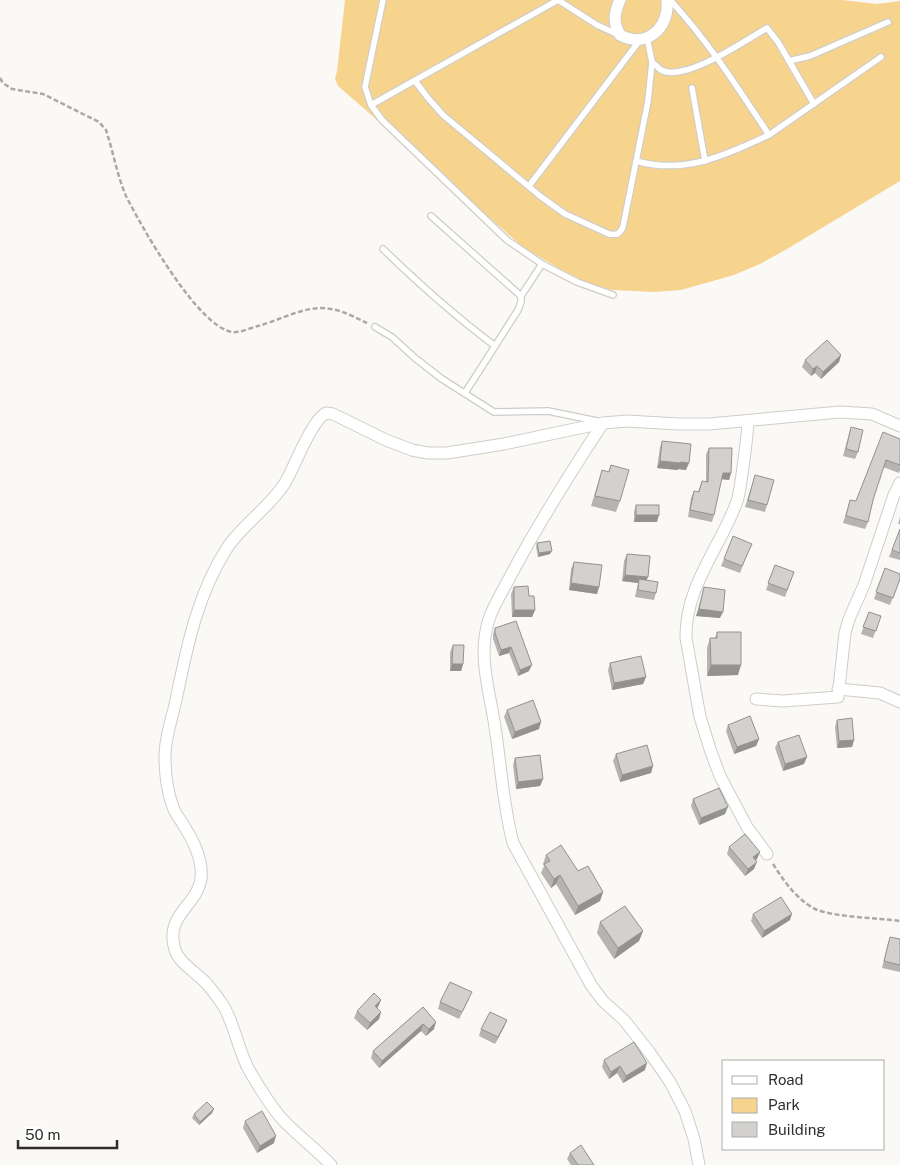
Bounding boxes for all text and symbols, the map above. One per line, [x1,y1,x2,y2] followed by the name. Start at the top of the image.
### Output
[722,1060,885,1150] legend
[768,1071,804,1088] text: Road
[768,1096,800,1113] text: Park
[18,1118,116,1150] scale bar
[768,1121,826,1138] text: Building
[25,1126,60,1143] text: 50 m

